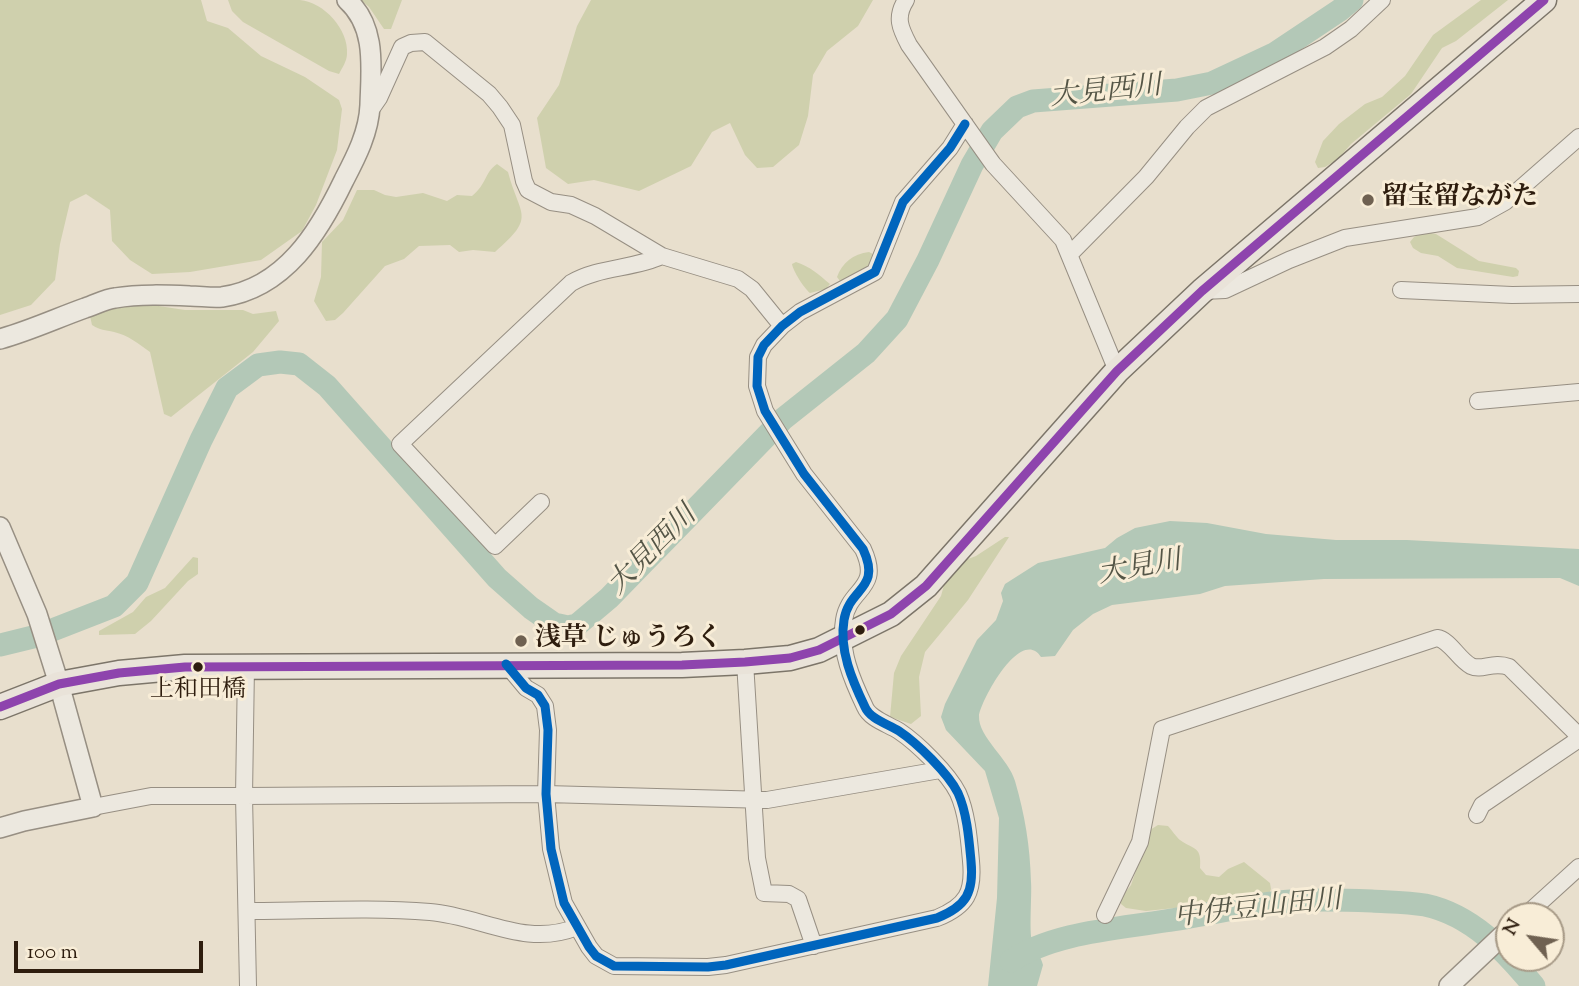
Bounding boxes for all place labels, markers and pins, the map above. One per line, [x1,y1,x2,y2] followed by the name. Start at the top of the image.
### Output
[1382,184,1538,216] place label: 留宝留ながた
[1360,192,1376,208] marker: 留宝留ながた
[853,623,867,637] unlabelled marker
[535,625,723,657] place label: 浅草 じゅうろく
[513,633,529,649] marker: 浅草 じゅうろく
[191,660,205,674] marker: 上和田橋
[150,678,246,706] place label: 上和田橋

